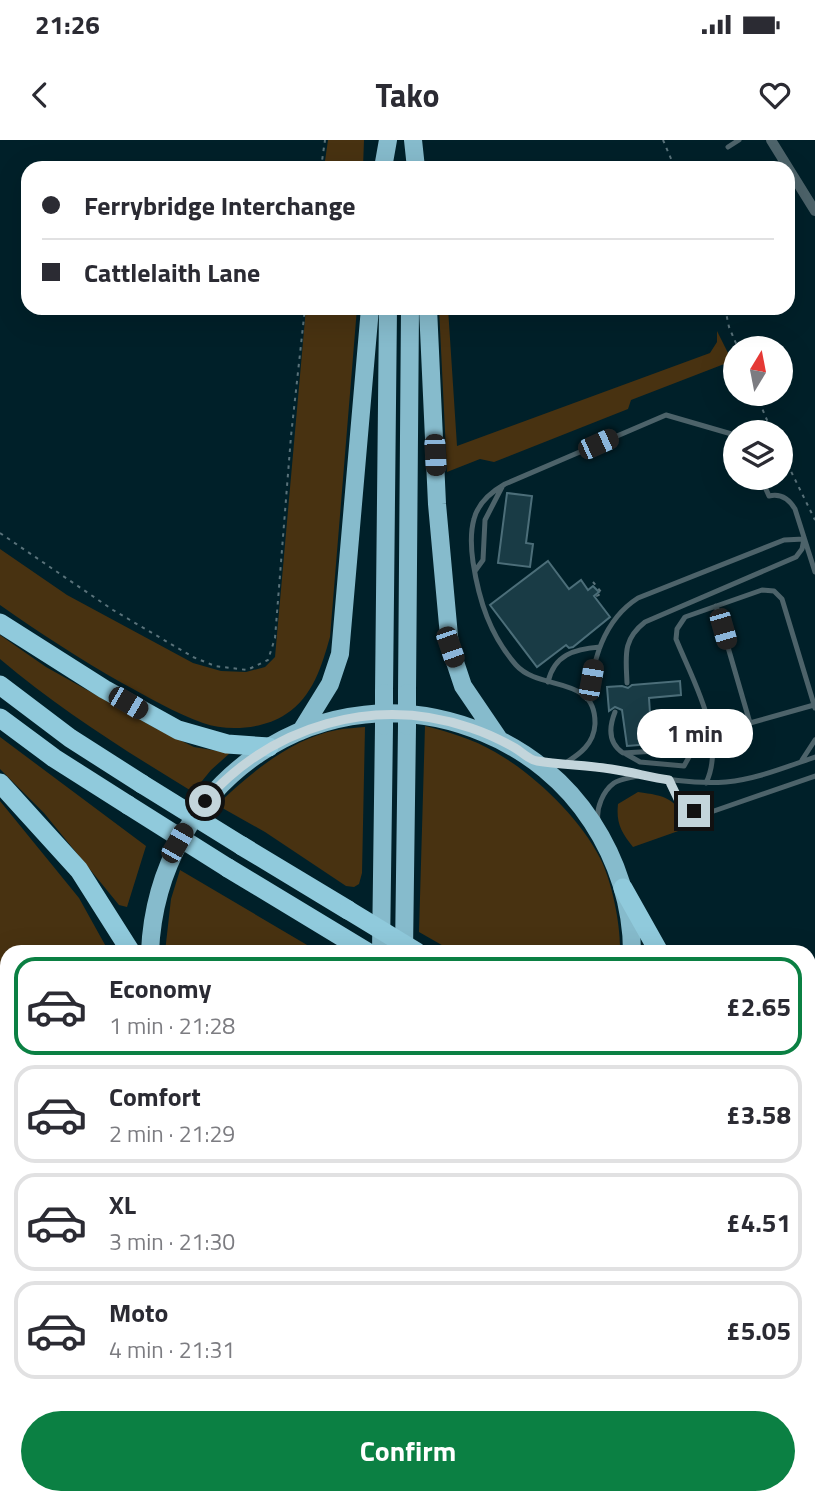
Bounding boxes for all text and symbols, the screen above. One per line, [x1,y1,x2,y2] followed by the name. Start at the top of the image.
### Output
[35,5,100,44] text: 21:26
[375,71,440,119] text: Tako
[21,76,59,114] icon: back
[756,76,794,114] icon: heart
[84,186,356,225] text: Ferrybridge Interchange
[84,253,260,292] text: Cattlelaith Lane
[723,336,793,406] north arrow
[723,336,793,490] map controls
[723,420,793,490] button: layers
[575,426,622,462] car
[424,433,447,477] car
[708,606,739,652] car
[434,624,467,670] car
[578,657,605,703] car
[105,683,152,723] car
[636,710,752,758] callout: 1 min
[667,716,723,751] text: 1 min
[189,785,221,817] route start
[678,795,710,827] route end
[158,820,197,866] car
[109,969,211,1008] text: Economy
[25,975,88,1038] icon: car
[726,987,791,1026] text: £2.65
[109,1008,235,1043] text: 1 min · 21:28
[109,1077,201,1116] text: Comfort
[25,1083,88,1146] icon: car
[726,1095,791,1134] text: £3.58
[109,1116,235,1151] text: 2 min · 21:29
[109,1185,136,1224] text: XL
[25,1191,88,1254] icon: car
[726,1203,791,1242] text: £4.51
[109,1224,235,1259] text: 3 min · 21:30
[109,1293,168,1332] text: Moto
[25,1299,88,1362] icon: car
[726,1311,791,1350] text: £5.05
[109,1332,235,1367] text: 4 min · 21:31
[21,1411,795,1491] button: Confirm

